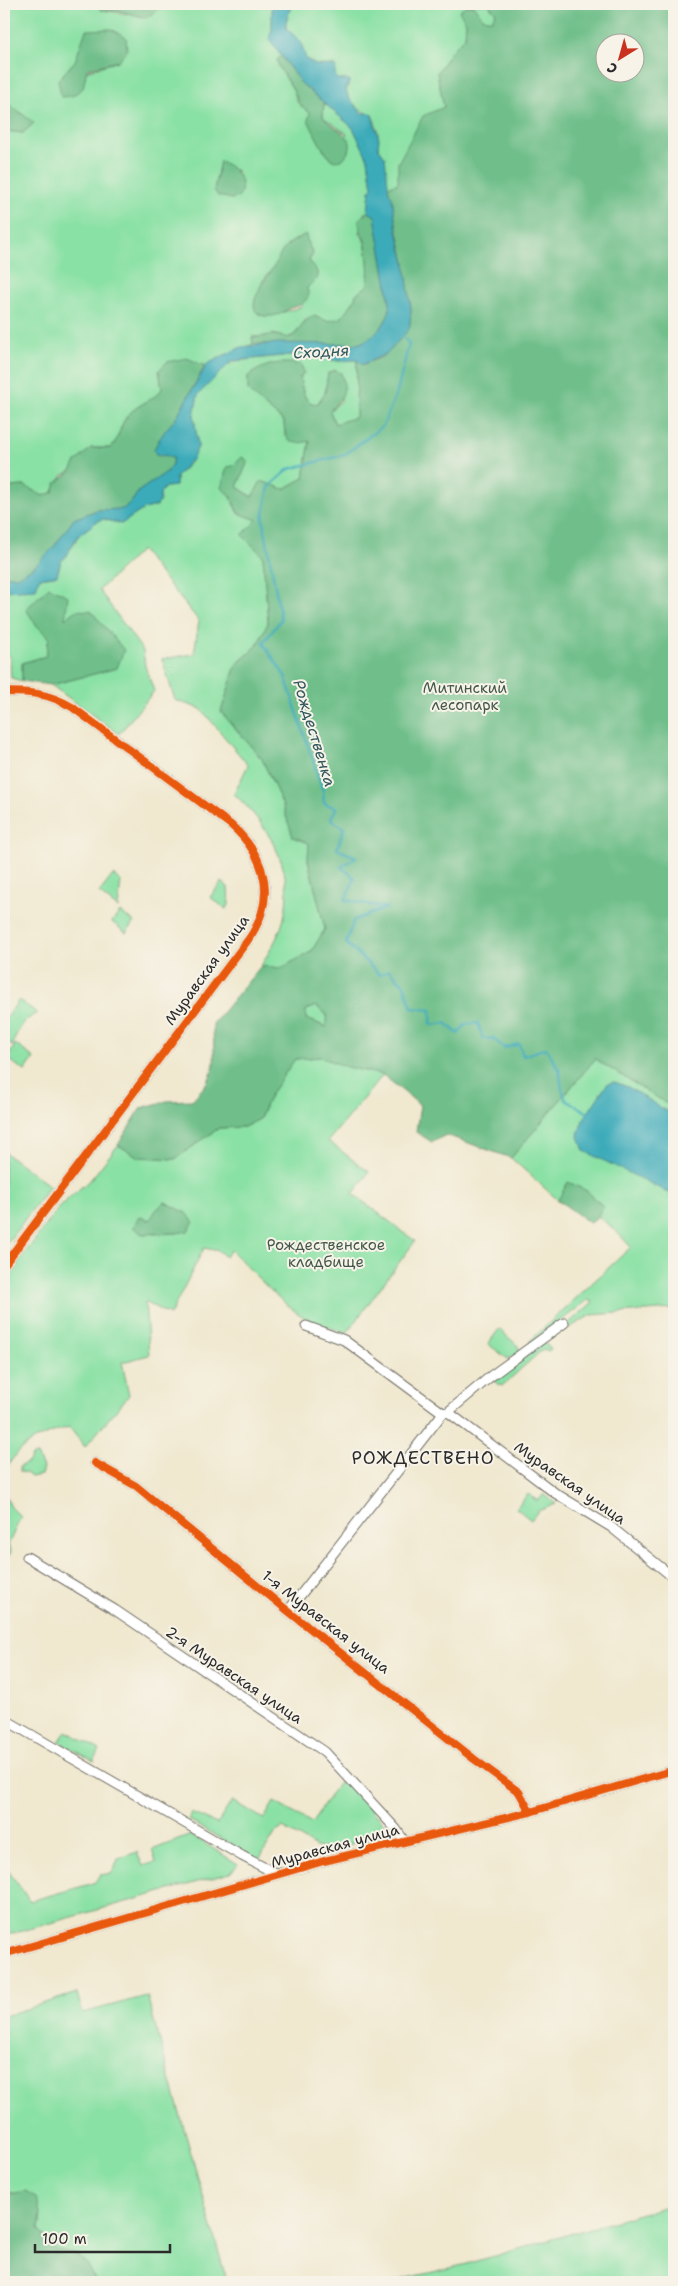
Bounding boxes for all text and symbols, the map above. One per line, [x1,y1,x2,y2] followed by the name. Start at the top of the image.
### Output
[596,32,646,82] north arrow
[603,59,621,78] text: С
[292,340,350,363] water label: Сходня
[288,677,341,789] water label: Рождественка
[423,678,507,715] park label: Митинский лесопарк
[160,910,254,1029] street label: Муравская улица
[267,1235,385,1272] park label: Рождественское кладбище
[510,1437,630,1529] street label: Муравская улица
[351,1446,495,1470] district label: РОЖДЕСТВЕНО
[258,1566,395,1679] street label: 1-я Муравская улица
[162,1622,307,1729] street label: 2-я Муравская улица
[269,1819,402,1873] street label: Муравская улица
[35,2221,170,2253] scale bar
[42,2229,87,2249] text: 100 m

